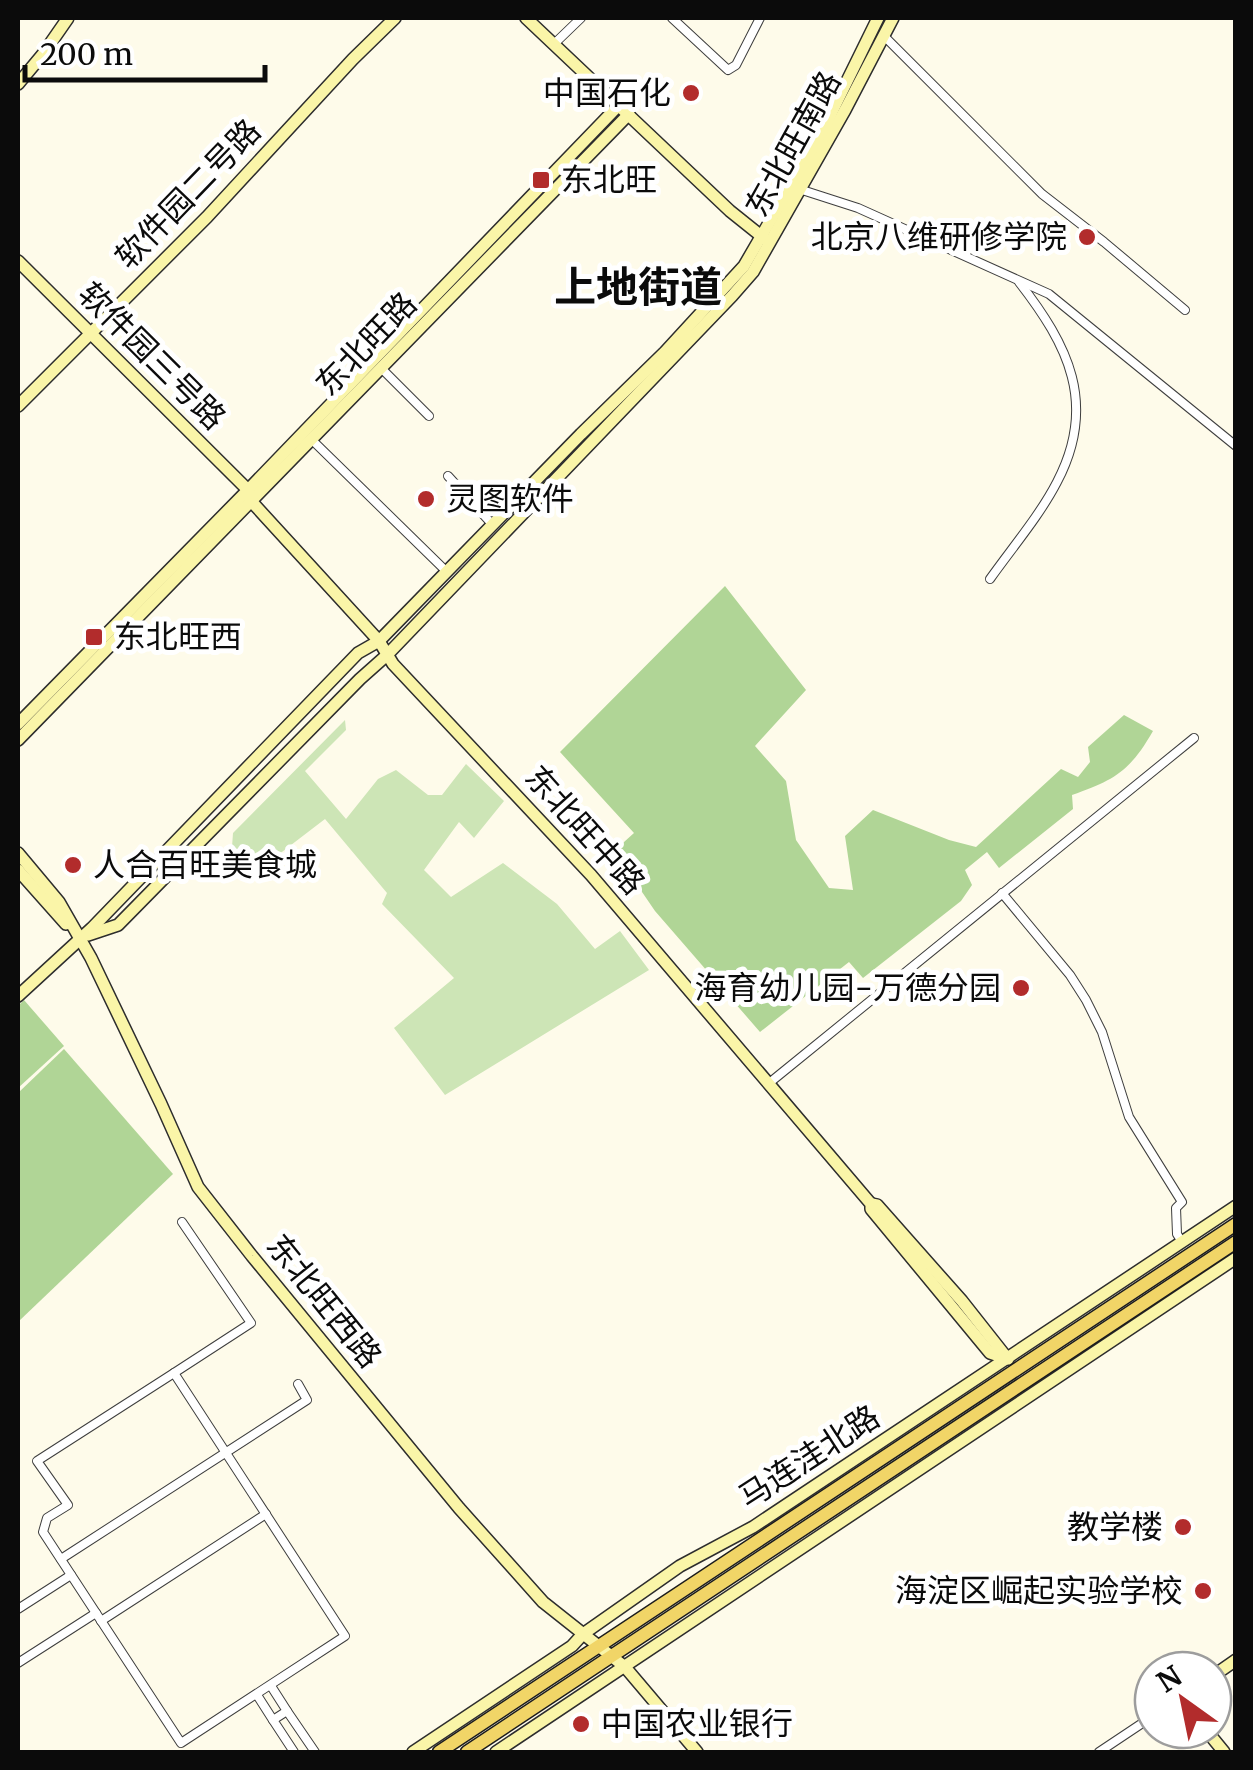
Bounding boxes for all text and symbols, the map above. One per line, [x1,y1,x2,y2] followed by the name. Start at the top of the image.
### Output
[25,20,265,82] scale bar
[40,35,133,73] text: 200 m
[737,64,849,224] street label: 东北旺南路
[543,73,671,113] place label: 中国石化
[680,82,702,104] marker: 中国石化
[107,111,269,277] street label: 软件园二号路
[561,160,657,200] place label: 东北旺
[530,169,552,191] marker: 东北旺
[811,217,1067,257] place label: 北京八维研修学院
[1076,226,1098,248] marker: 北京八维研修学院
[554,261,722,313] district label: 上地街道
[70,274,234,438] street label: 软件园三号路
[307,284,425,404] street label: 东北旺路
[446,479,574,519] place label: 灵图软件
[415,488,437,510] marker: 灵图软件
[114,617,242,657] place label: 东北旺西
[83,626,105,648] marker: 东北旺西
[517,757,653,903] street label: 东北旺中路
[93,845,317,885] place label: 人合百旺美食城
[62,854,84,876] marker: 人合百旺美食城
[694,968,1001,1008] place label: 海育幼儿园-万德分园
[1010,977,1032,999] marker: 海育幼儿园-万德分园
[258,1226,390,1376] street label: 东北旺西路
[731,1397,887,1517] street label: 马连洼北路
[1067,1507,1163,1547] place label: 教学楼
[1172,1516,1194,1538] marker: 教学楼
[895,1571,1183,1611] place label: 海淀区崛起实验学校
[1192,1580,1214,1602] marker: 海淀区崛起实验学校
[1133,1650,1233,1750] north arrow
[1150,1658,1188,1700] text: N
[601,1704,793,1744] place label: 中国农业银行
[570,1713,592,1735] marker: 中国农业银行

